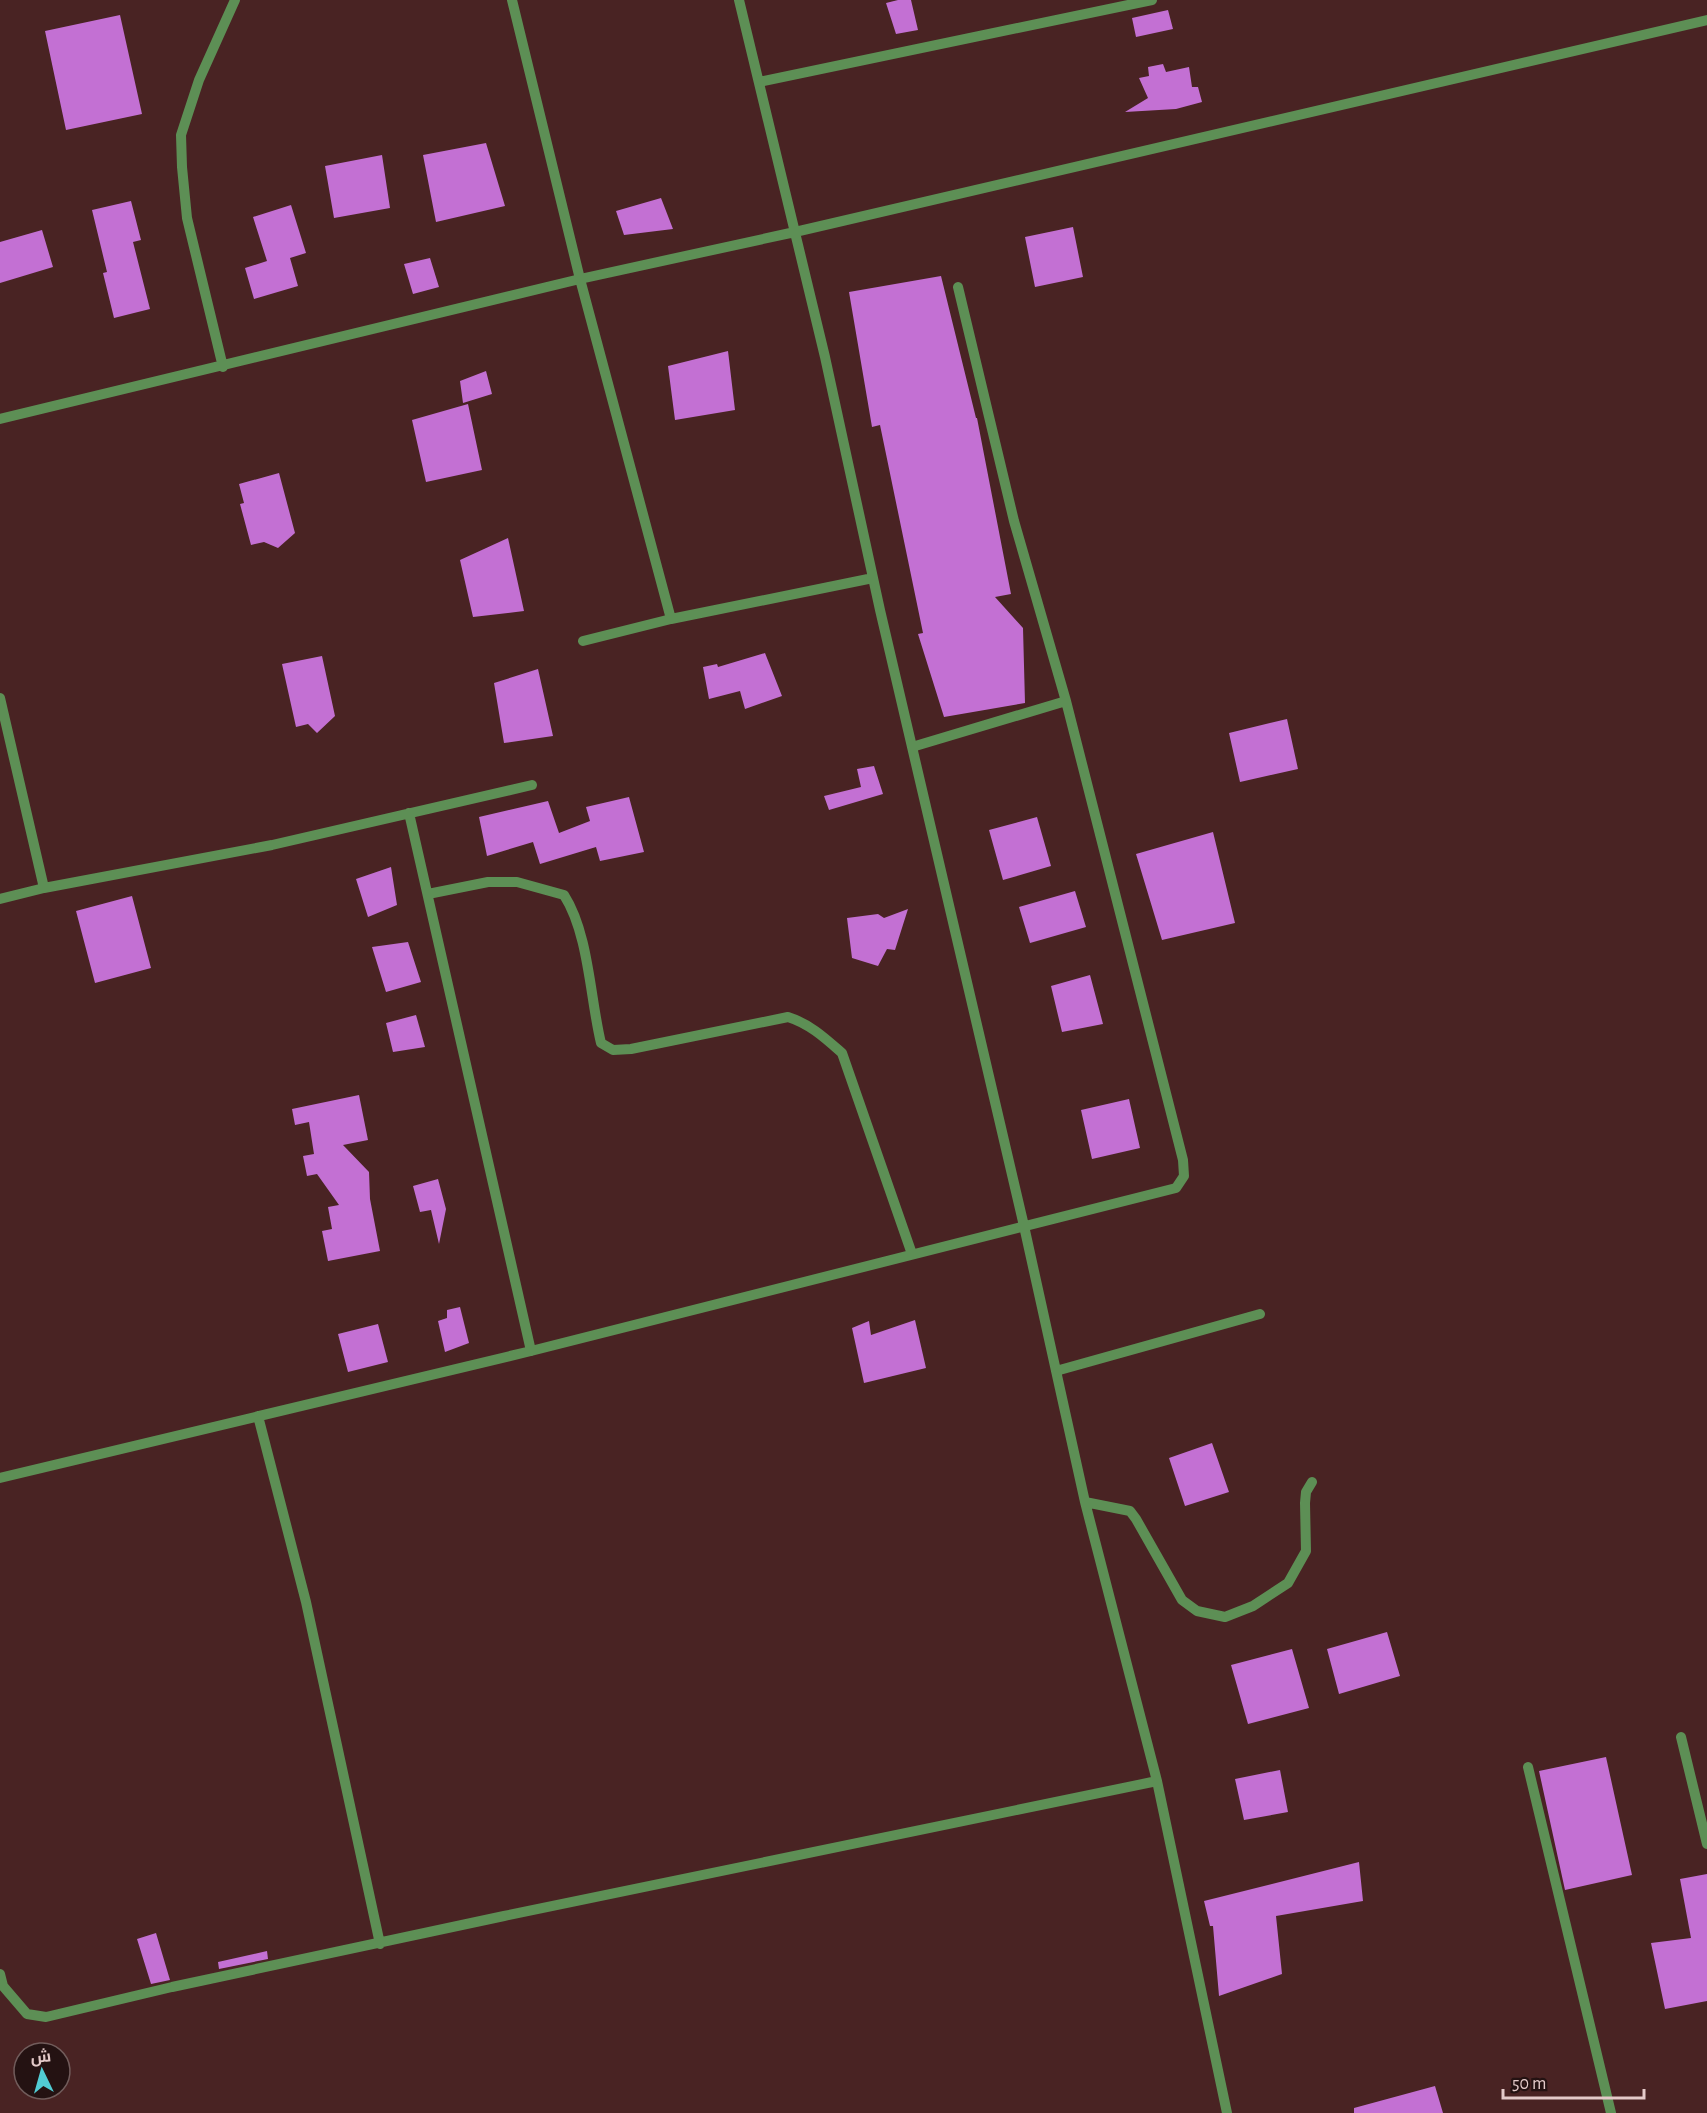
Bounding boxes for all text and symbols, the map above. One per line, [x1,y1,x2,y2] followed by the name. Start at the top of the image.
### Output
[12,2041,72,2101] north arrow
[30,2047,52,2067] text: ش
[1503,2062,1644,2100] scale bar
[1512,2075,1546,2093] text: 50 m

